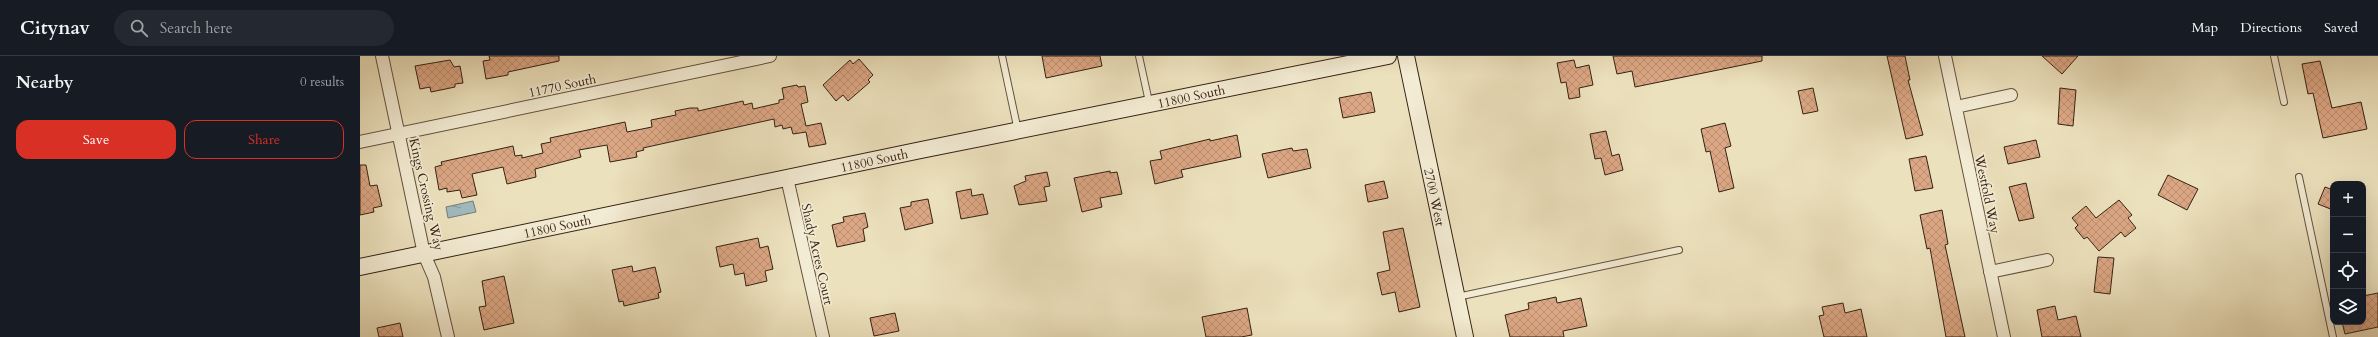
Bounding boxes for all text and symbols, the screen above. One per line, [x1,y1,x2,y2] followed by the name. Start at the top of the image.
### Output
[114,10,394,46] search box
[20,15,90,41] text: Citynav
[128,17,150,39] icon: search
[160,18,233,38] text: Search here
[2192,18,2218,37] text: Map
[2240,18,2302,37] text: Directions
[2324,18,2358,37] text: Saved
[527,70,598,102] street label: 11770 South
[16,71,73,94] text: Nearby
[300,73,344,91] text: 0 results
[1156,81,1227,113] street label: 11800 South
[16,120,176,159] button: Save
[184,120,344,159] button: Share
[404,136,448,252] street label: Kings Crossing Way
[839,145,910,177] street label: 11800 South
[1970,152,2004,235] street label: Westfold Way
[1419,167,1449,228] street label: 2700 West
[2330,181,2366,325] map controls
[2330,181,2366,217] button: +
[797,202,837,307] street label: Shady Acres Court
[522,211,593,243] street label: 11800 South
[2330,217,2366,253] button: −
[2330,253,2366,289] button: locate
[2330,289,2366,325] button: layers

